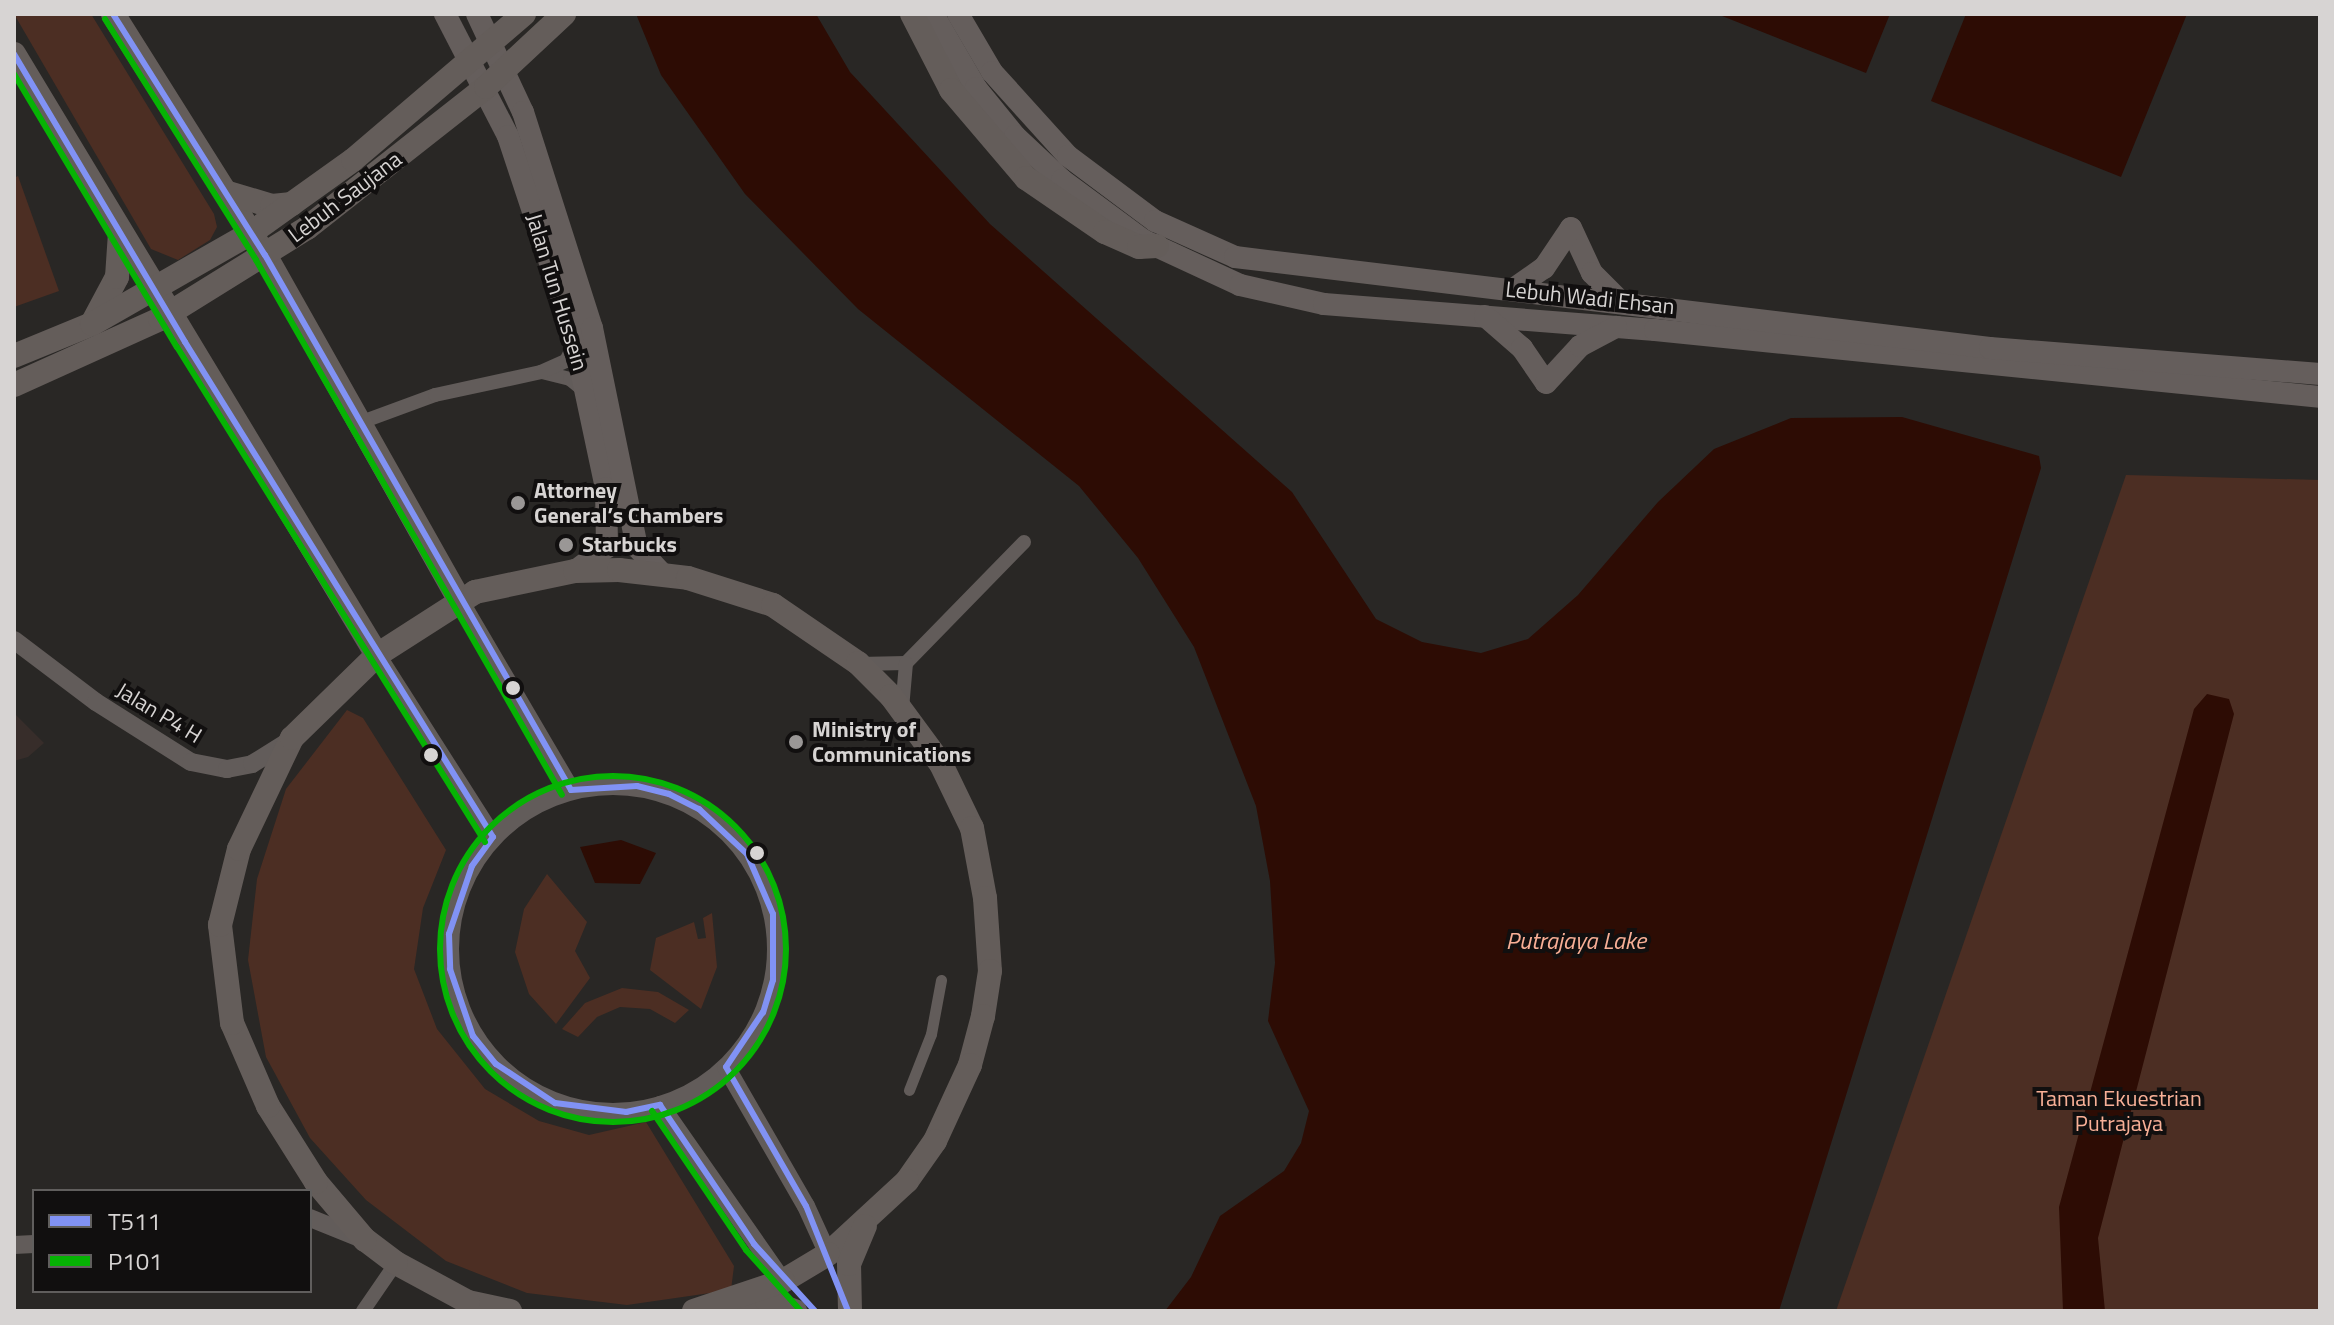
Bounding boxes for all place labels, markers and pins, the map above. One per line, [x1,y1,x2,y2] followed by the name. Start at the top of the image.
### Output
[534,477,723,528] place label: Attorney General’s Chambers
[509,494,527,512] marker: Attorney General’s Chambers
[582,532,677,558] place label: Starbucks
[557,536,575,554] marker: Starbucks
[505,680,521,696] unlabelled marker
[812,716,971,768] place label: Ministry of Communications
[787,733,805,751] marker: Ministry of Communications
[423,747,439,763] unlabelled marker
[749,845,765,861] unlabelled marker

